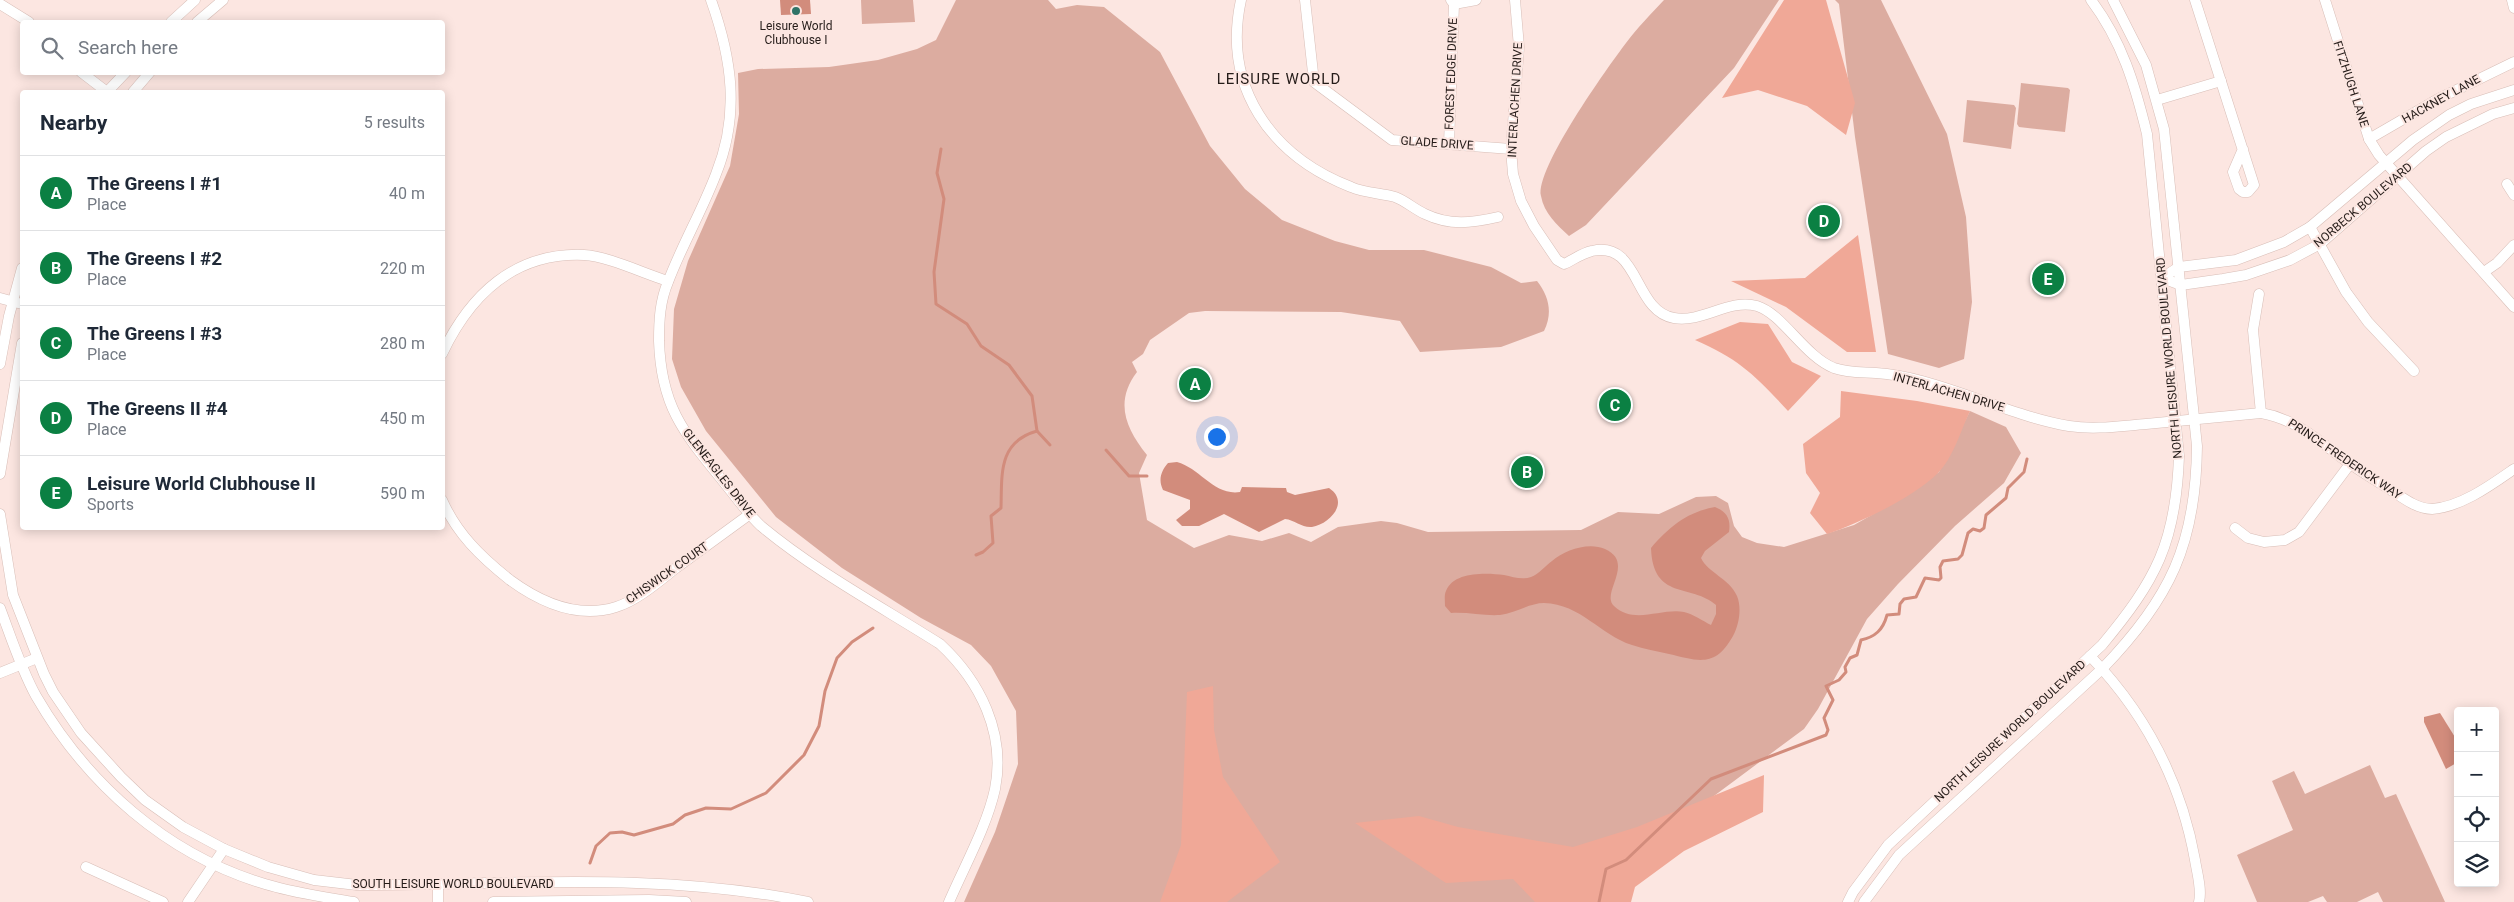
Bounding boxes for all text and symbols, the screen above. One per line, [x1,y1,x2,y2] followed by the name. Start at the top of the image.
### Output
[790,5,802,17] marker: Leisure World Clubhouse I
[1442,18,1460,130] street label: FOREST EDGE DRIVE
[760,19,832,47] place label: Leisure World Clubhouse I
[20,20,445,75] search box
[38,34,66,62] icon: search
[78,36,178,59] text: Search here
[2330,39,2372,129] street label: FITZHUGH LANE
[1505,42,1525,158] street label: INTERLACHEN DRIVE
[1217,70,1341,88] district label: LEISURE WORLD
[2400,72,2483,126] street label: HACKNEY LANE
[40,111,107,135] text: Nearby
[364,113,425,132] text: 5 results
[1400,133,1474,153] street label: GLADE DRIVE
[2311,160,2415,250] street label: NORBECK BOULEVARD
[87,172,222,195] text: The Greens I #1
[51,184,61,203] text: A
[389,184,425,203] text: 40 m
[87,195,127,214] text: Place
[1808,202,1840,240] pin: D
[87,247,222,270] text: The Greens I #2
[2153,257,2185,459] street label: NORTH LEISURE WORLD BOULEVARD
[51,259,61,278] text: B
[380,259,425,278] text: 220 m
[2032,260,2064,298] pin: E
[87,270,127,289] text: Place
[87,322,222,345] text: The Greens I #3
[51,334,61,353] text: C
[380,334,425,353] text: 280 m
[87,345,127,364] text: Place
[1179,365,1211,403] pin: A
[1892,369,2006,415] street label: INTERLACHEN DRIVE
[1599,386,1631,424] pin: C
[87,397,228,420] text: The Greens II #4
[51,409,61,428] text: D
[380,409,425,428] text: 450 m
[2286,416,2405,503] street label: PRINCE FREDERICK WAY
[87,420,127,439] text: Place
[1204,424,1230,450] your location
[680,426,758,520] street label: GLENEAGLES DRIVE
[1511,453,1543,491] pin: B
[87,472,316,495] text: Leisure World Clubhouse II
[52,484,61,503] text: E
[380,484,425,503] text: 590 m
[87,495,134,514] text: Sports
[623,539,711,607] street label: CHISWICK COURT
[1931,657,2089,805] street label: NORTH LEISURE WORLD BOULEVARD
[2454,707,2499,887] map controls
[2454,707,2499,752] button: +
[2454,752,2499,797] button: −
[2454,797,2499,842] button: locate
[2454,842,2499,887] button: layers
[352,877,554,891] street label: SOUTH LEISURE WORLD BOULEVARD

